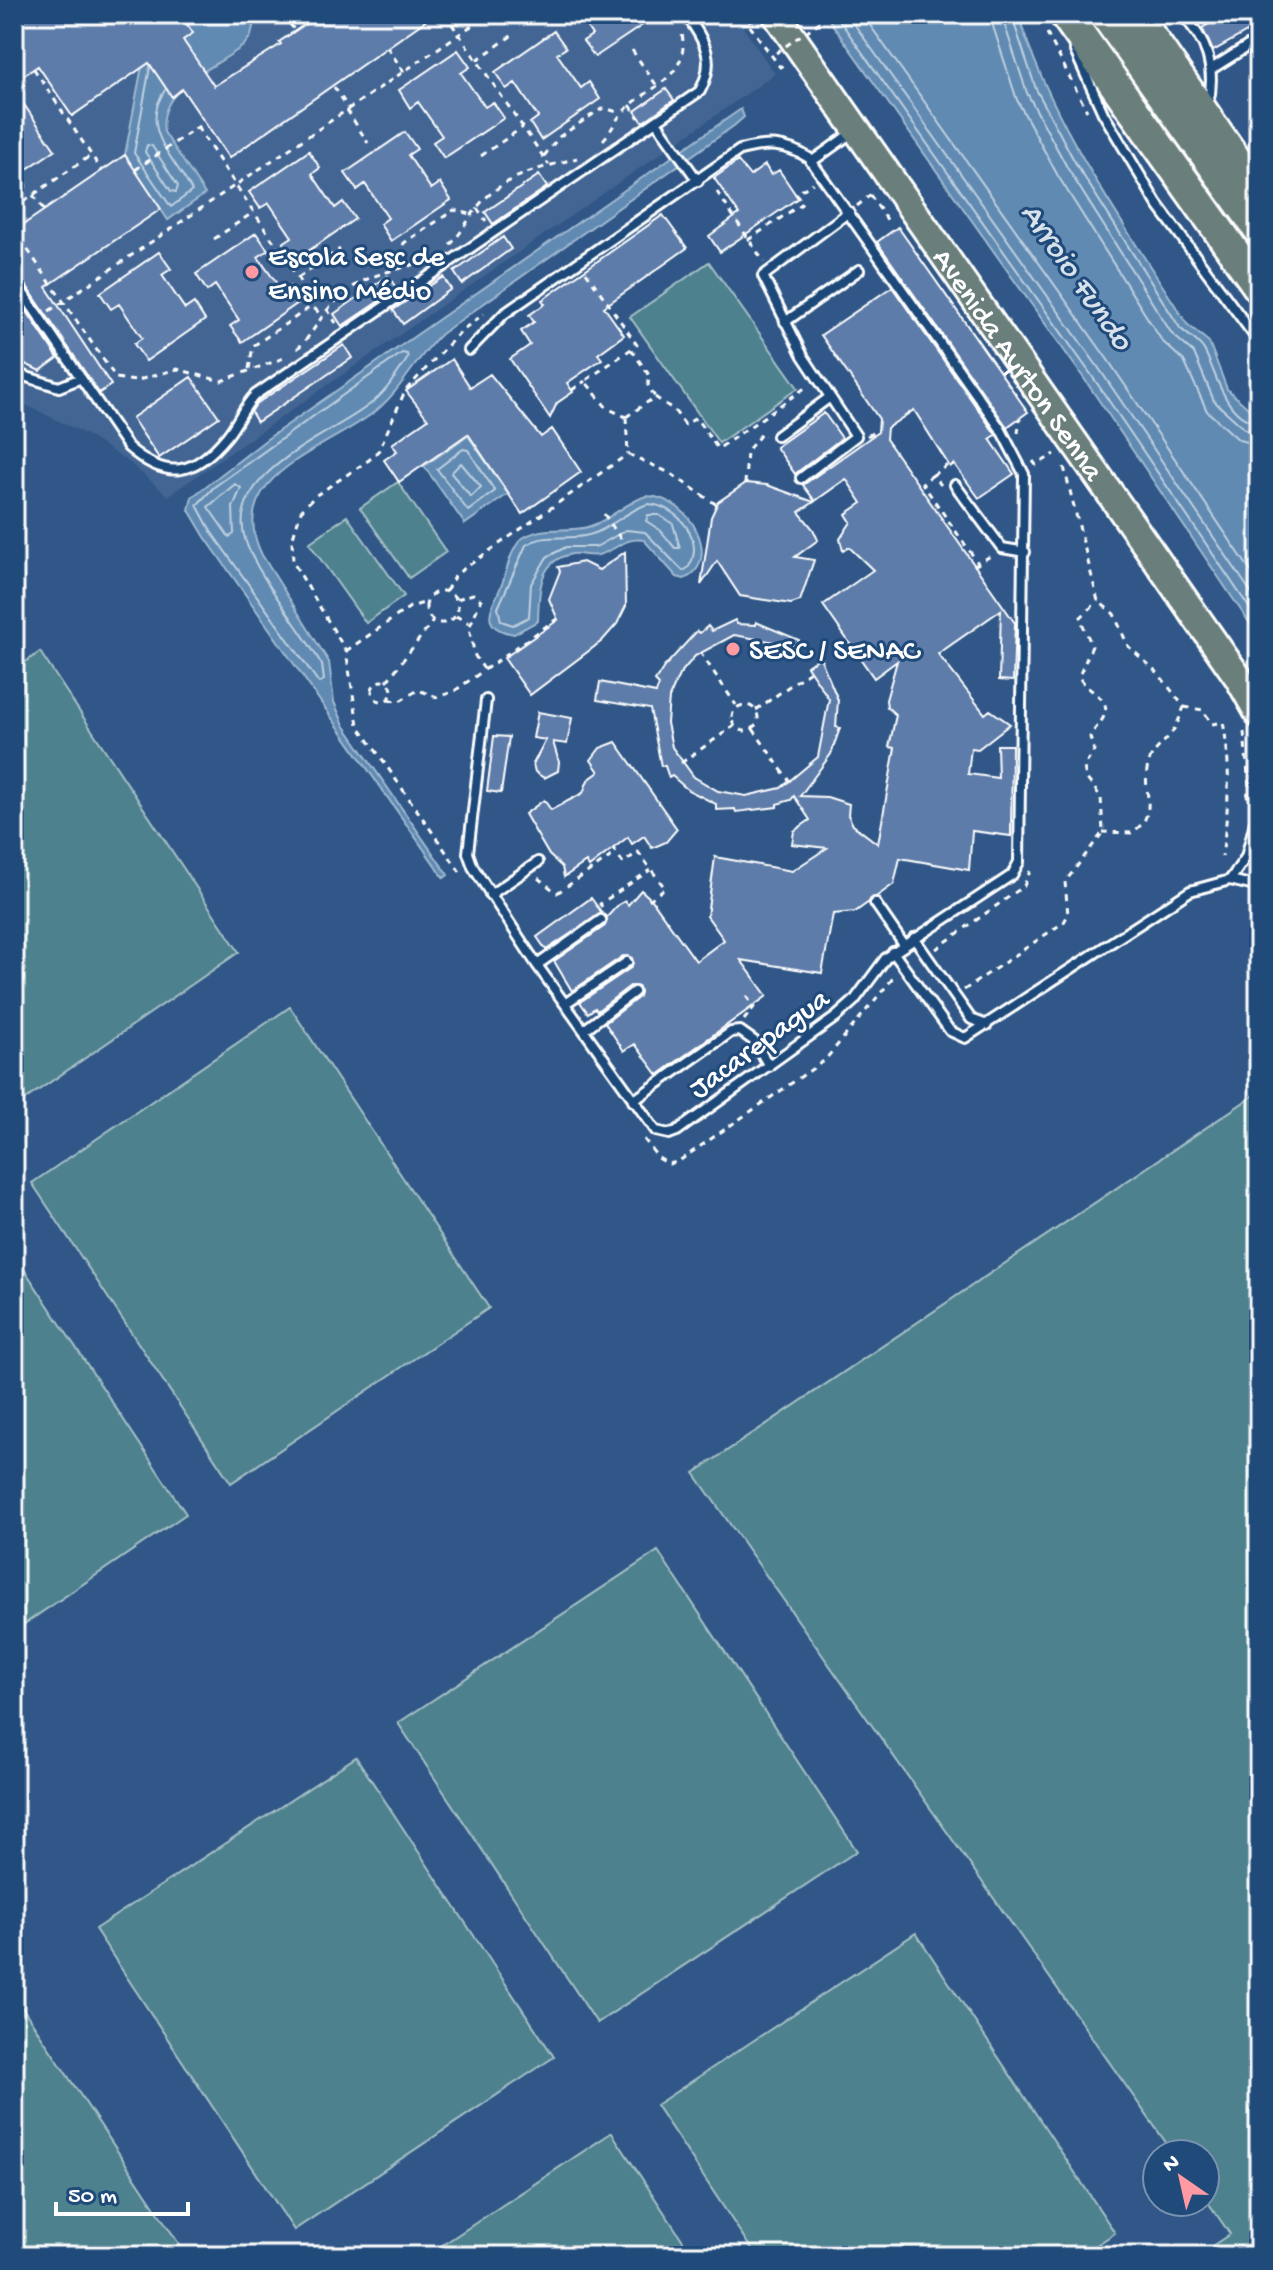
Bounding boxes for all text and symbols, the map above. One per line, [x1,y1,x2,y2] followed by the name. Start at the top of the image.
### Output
[1010,197,1140,360] water label: Arroio Fundo
[268,242,445,311] place label: Escola Sesc de Ensino Médio
[923,243,1110,490] street label: Avenida Ayrton Senna
[243,263,261,281] marker: Escola Sesc de Ensino Médio
[749,636,921,671] place label: SESC / SENAC
[724,640,742,658] marker: SESC / SENAC
[684,982,839,1108] street label: Jacarepagua
[1141,2138,1221,2218] north arrow
[1159,2150,1185,2180] text: N
[56,2166,188,2216] scale bar
[68,2183,117,2212] text: 50 m

